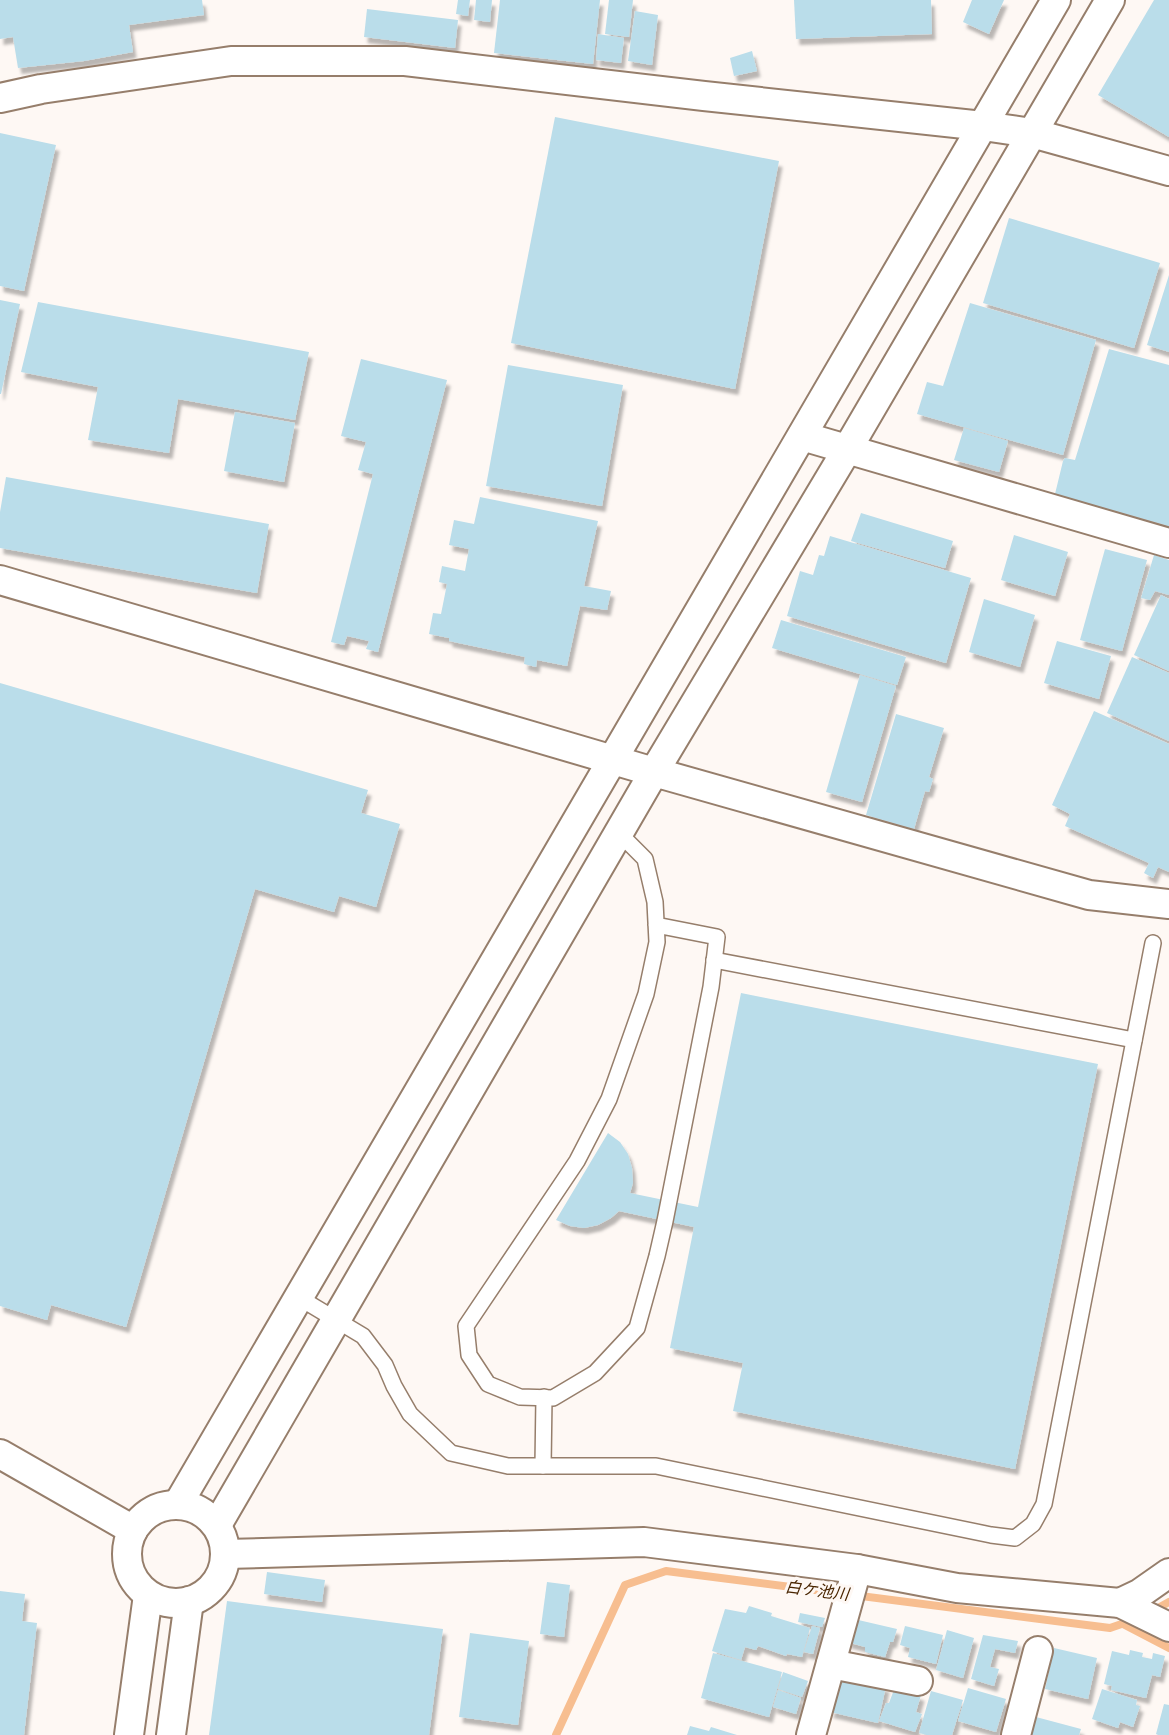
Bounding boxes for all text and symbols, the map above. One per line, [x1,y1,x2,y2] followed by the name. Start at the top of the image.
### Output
[784,1575,852,1605] water label: 白ケ池川

